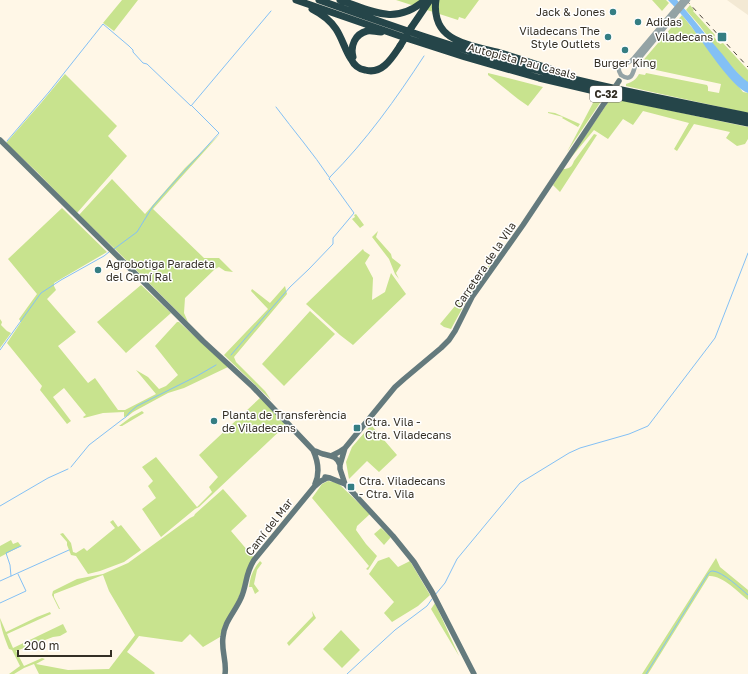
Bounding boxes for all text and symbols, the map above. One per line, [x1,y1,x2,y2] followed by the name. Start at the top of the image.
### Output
[536,5,605,18] place label: Jack & Jones
[608,7,618,17] marker: Jack & Jones
[646,15,682,28] place label: Adidas
[633,17,643,27] marker: Adidas
[519,24,600,50] place label: Viladecans The Style Outlets
[655,30,713,43] place label: Viladecans
[716,31,728,43] marker: Viladecans
[603,32,613,42] marker: Viladecans The Style Outlets
[467,40,578,81] street label: Autopista Pau Casals
[620,45,630,55] marker: Burger King
[594,56,656,69] place label: Burger King
[590,86,622,102] road number: C-32
[451,219,518,310] street label: Carretera de la Vila
[106,257,215,283] place label: Agrobotiga Paradeta del Camí Ral
[93,265,103,275] marker: Agrobotiga Paradeta del Camí Ral
[222,408,346,434] place label: Planta de Transferència de Viladecans
[365,415,451,441] place label: Ctra. Vila - Ctra. Viladecans
[209,416,219,426] marker: Planta de Transferència de Viladecans
[352,423,362,433] marker: Ctra. Vila - Ctra. Viladecans
[359,474,445,500] place label: Ctra. Viladecans - Ctra. Vila
[346,482,356,492] marker: Ctra. Viladecans - Ctra. Vila
[242,495,295,558] street label: Camí del Mar
[18,632,111,658] scale bar
[24,638,59,653] text: 200 m

